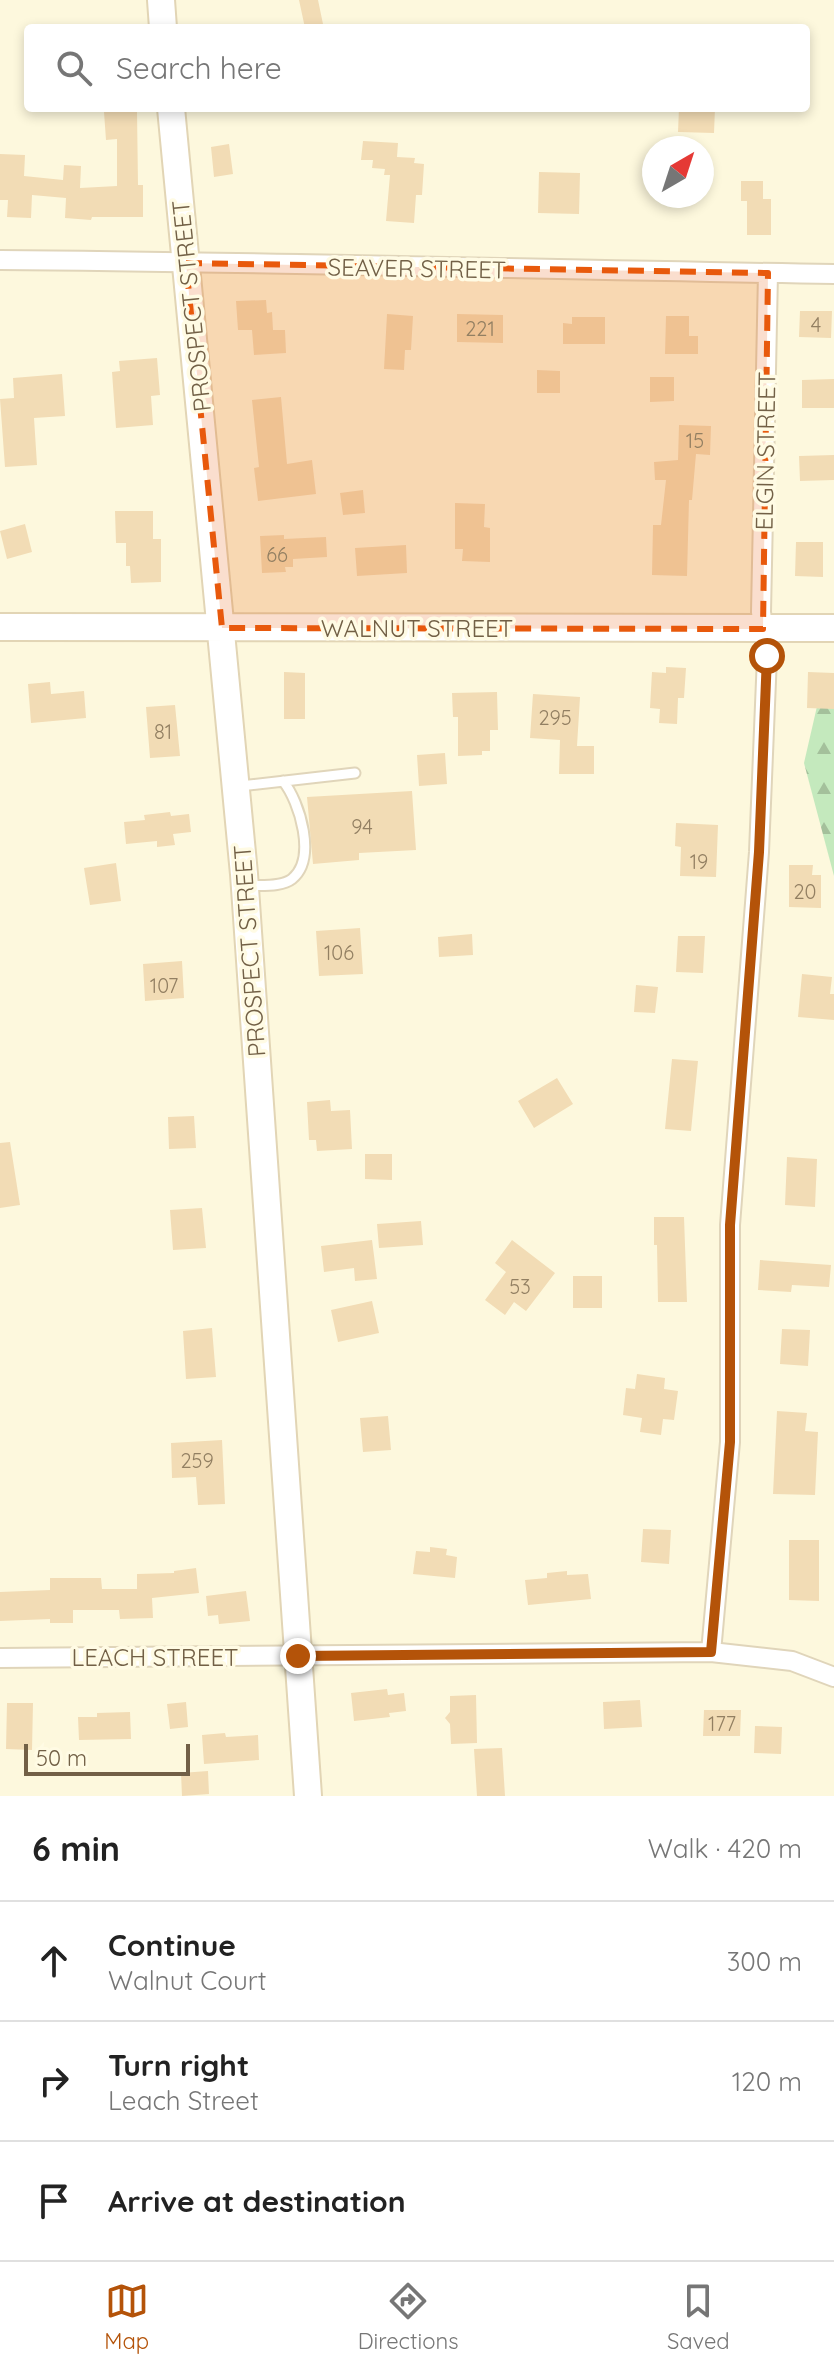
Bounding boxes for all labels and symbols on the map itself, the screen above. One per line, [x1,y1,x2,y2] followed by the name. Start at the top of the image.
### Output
[642,136,714,208] north arrow
[165,199,217,413] street label: PROSPECT STREET
[328,251,506,285] street label: SEAVER STREET
[811,312,821,337] house number: 4
[465,316,495,341] house number: 221
[749,371,781,531] street label: ELGIN STREET
[686,428,704,453] house number: 15
[266,542,288,567] house number: 66
[321,613,513,643] street label: WALNUT STREET
[749,638,785,674] route start
[538,705,572,730] house number: 295
[154,719,172,744] house number: 81
[351,814,373,839] house number: 94
[227,844,271,1058] street label: PROSPECT STREET
[690,849,708,874] house number: 19
[794,879,816,904] house number: 20
[324,940,354,965] house number: 106
[150,973,178,998] house number: 107
[509,1274,531,1299] house number: 53
[180,1448,214,1473] house number: 259
[280,1638,316,1674] route end
[71,1642,239,1672] street label: LEACH STREET
[708,1711,736,1736] house number: 177
[24,1740,190,1776] scale bar

